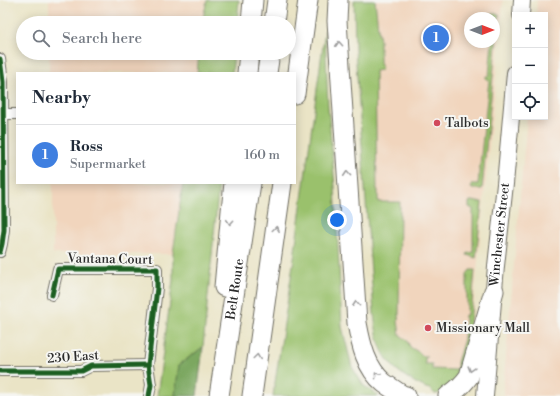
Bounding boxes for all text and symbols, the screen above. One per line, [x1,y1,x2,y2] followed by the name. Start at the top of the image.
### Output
[464,12,500,48] north arrow
[512,12,548,120] map controls
[512,12,548,48] button: +
[16,16,296,60] search box
[423,23,449,53] pin: 1
[30,27,52,49] icon: search
[62,29,142,48] text: Search here
[334,41,343,47] one-way arrow
[512,48,548,84] button: −
[512,84,548,120] button: locate
[32,87,91,109] text: Nearby
[445,115,489,131] place label: Talbots
[432,118,442,128] marker: Talbots
[70,137,103,156] text: Ross
[42,147,48,163] text: 1
[244,147,280,163] text: 160 m
[70,156,146,172] text: Supermarket
[343,171,352,177] one-way arrow
[486,181,513,288] street label: Winchester Street
[327,210,347,230] your location
[225,219,234,225] one-way arrow
[271,226,280,232] one-way arrow
[66,250,153,268] street label: Vantana Court
[222,257,248,322] street label: Belt Route
[352,301,360,307] one-way arrow
[436,320,530,336] place label: Missionary Mall
[423,323,433,333] marker: Missionary Mall
[47,347,100,367] street label: 230 East
[252,354,261,360] one-way arrow
[467,365,475,372] one-way arrow
[374,372,381,379] one-way arrow

